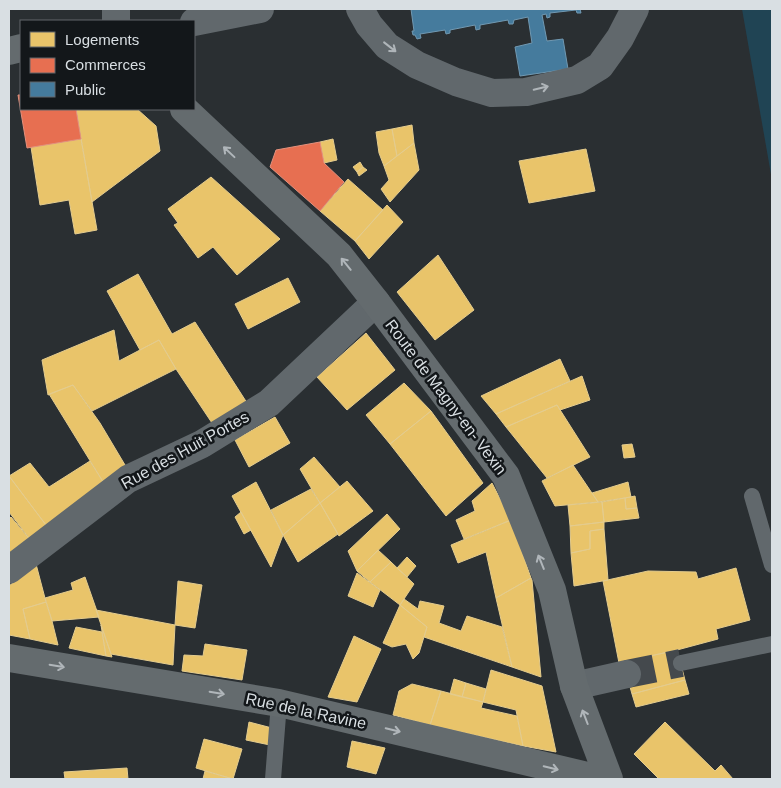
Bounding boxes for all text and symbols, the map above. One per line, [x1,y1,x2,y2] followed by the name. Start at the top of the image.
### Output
[20,20,195,110] legend
[65,31,139,48] text: Logements
[383,41,396,52] one-way arrow
[65,56,146,73] text: Commerces
[65,81,106,98] text: Public
[532,83,548,92] one-way arrow
[222,146,235,158] one-way arrow
[341,257,351,271] one-way arrow
[382,316,510,478] street label: Route de Magny-en- Vexin
[118,408,252,492] street label: Rue des Huit Portes
[535,555,545,570] one-way arrow
[48,662,64,672] one-way arrow
[209,688,225,698] one-way arrow
[244,690,368,732] street label: Rue de la Ravine
[580,710,589,725] one-way arrow
[385,726,401,735] one-way arrow
[543,764,559,773] one-way arrow

